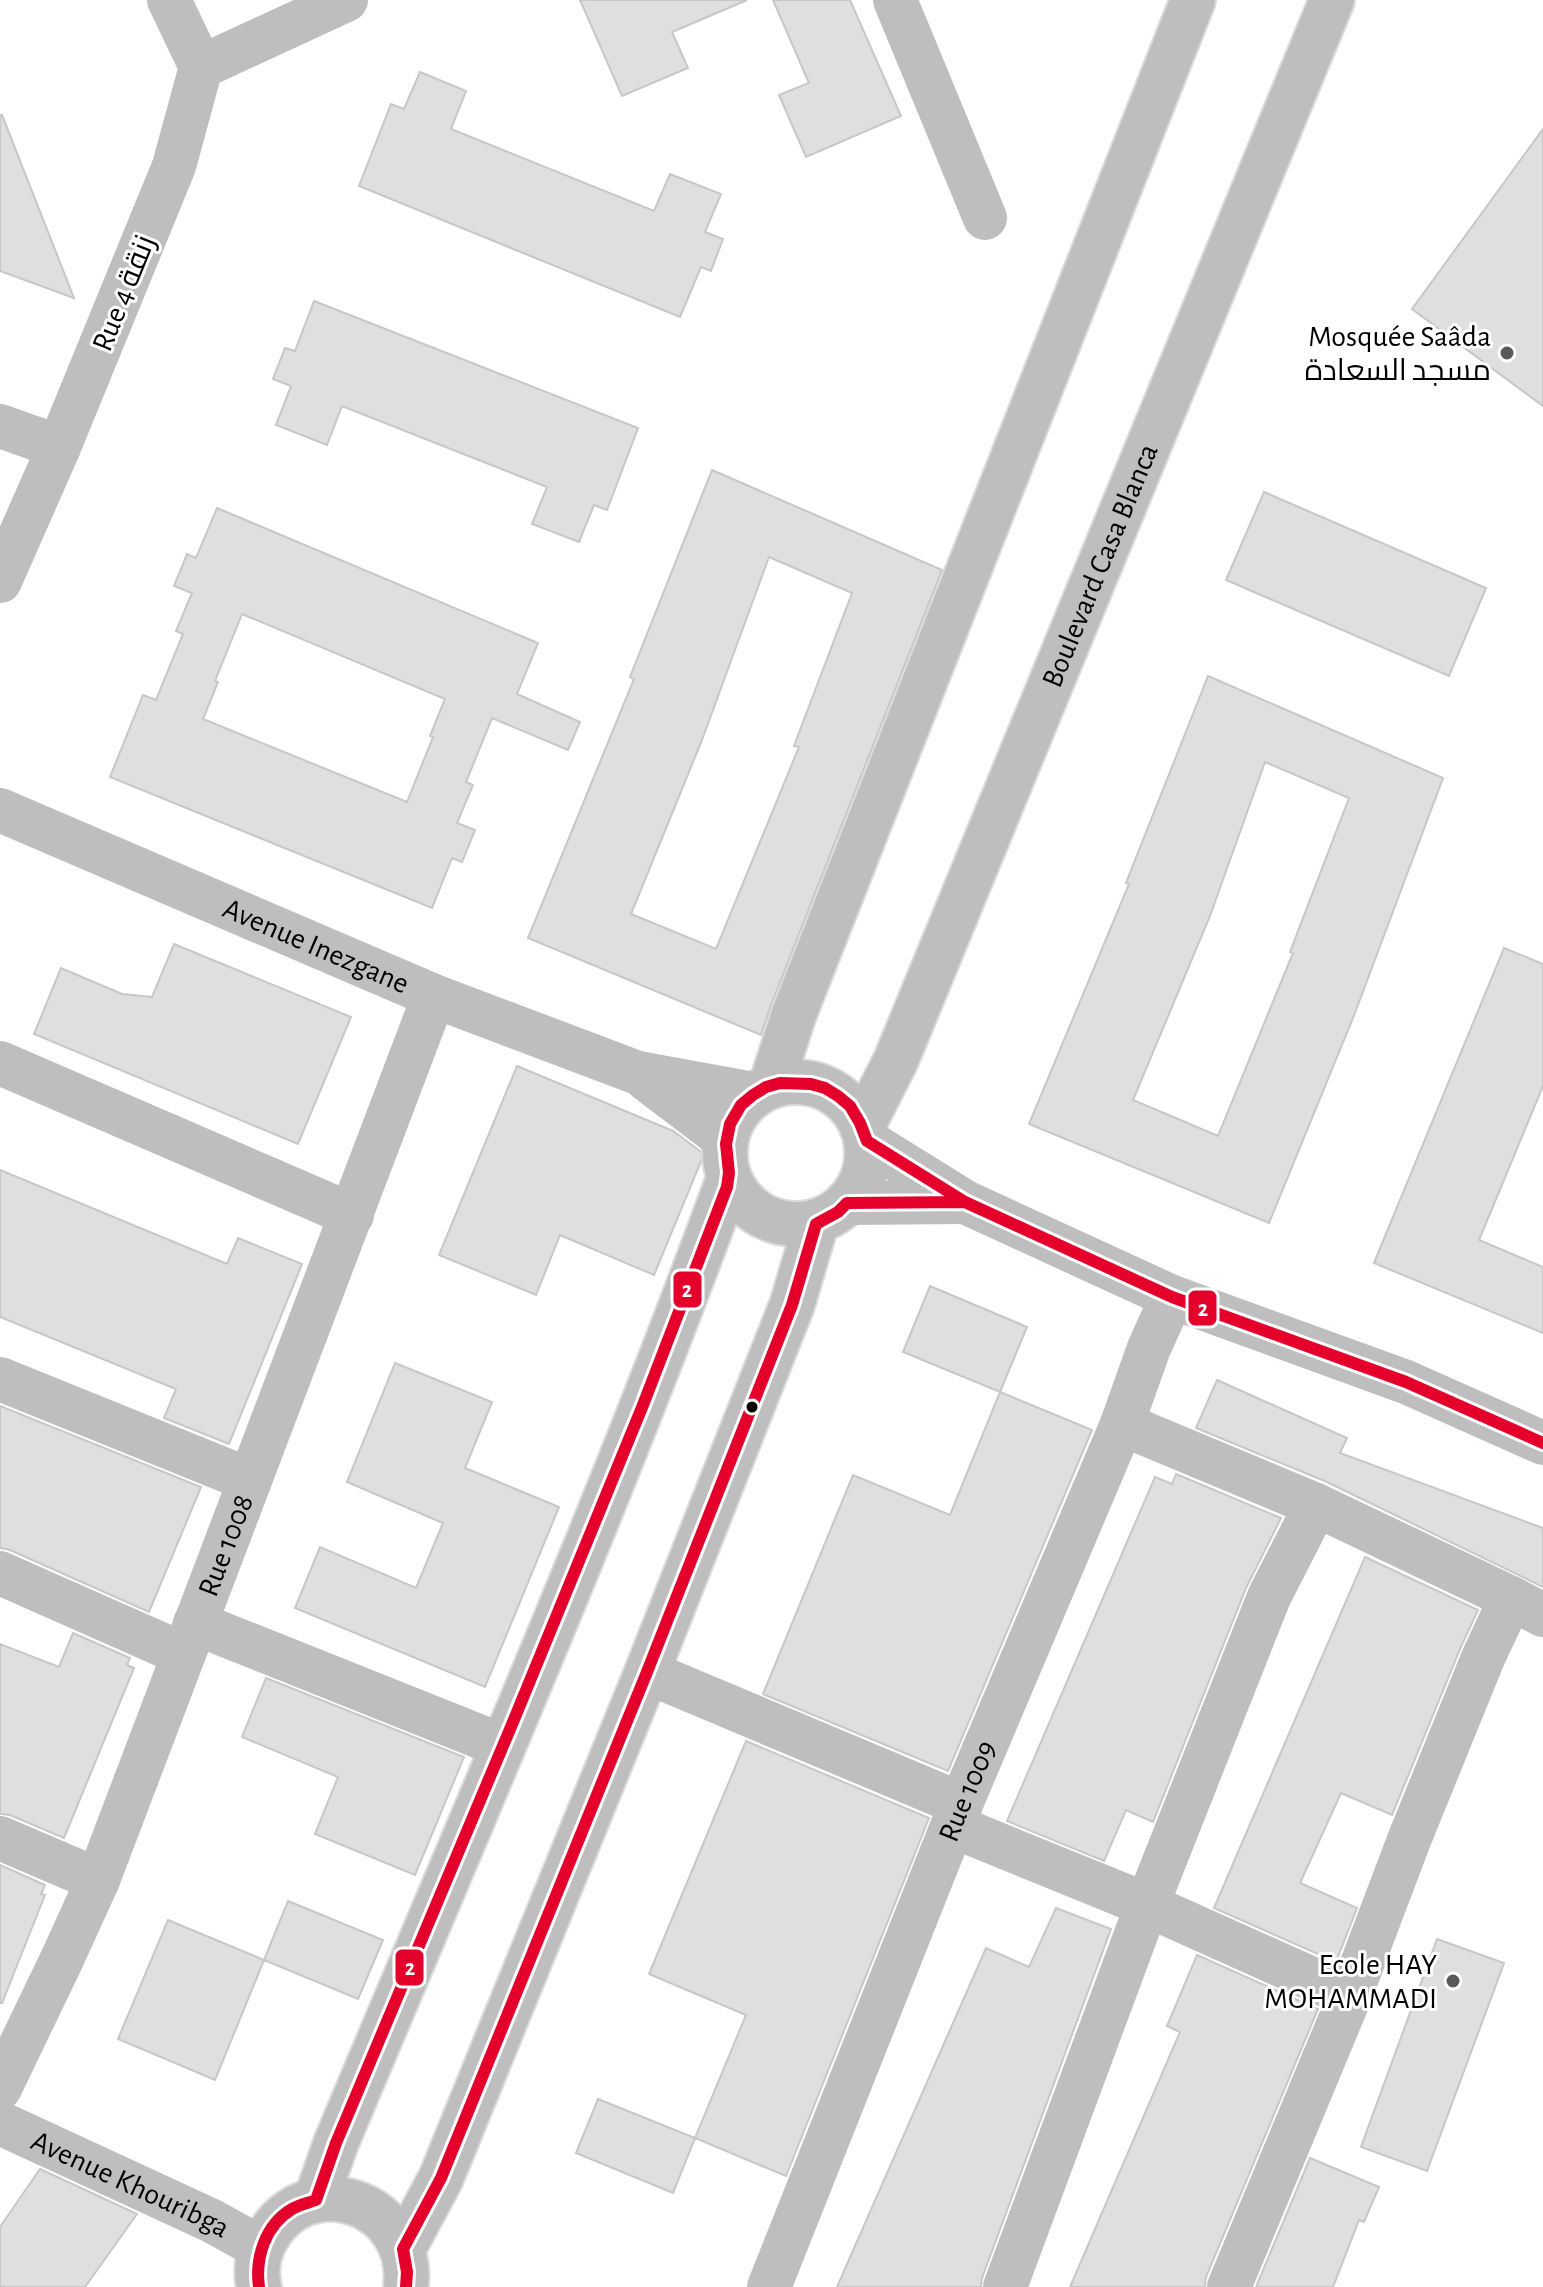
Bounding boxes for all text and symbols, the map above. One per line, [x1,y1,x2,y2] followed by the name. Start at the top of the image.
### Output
[87,231,162,356] street label: Rue 4 زنقة
[1305,322,1491,386] place label: Mosquée Saâda مسجد السعادة
[1498,344,1516,362] marker: Mosquée Saâda مسجد السعادة
[1037,440,1164,692] street label: Boulevard Casa Blanca
[218,893,413,999] street label: Avenue Inezgane
[672,1270,703,1309] line badge: 2
[682,1279,692,1301] text: 2
[1187,1289,1218,1327] line badge: 2
[1198,1298,1208,1320] text: 2
[744,1399,760,1415] unlabelled marker
[193,1491,259,1601] street label: Rue 1008
[934,1737,1002,1846] street label: Rue 1009
[394,1948,425,1987] line badge: 2
[1264,1950,1437,2014] place label: Ecole HAY MOHAMMADI
[405,1957,415,1979] text: 2
[1444,1972,1462,1990] marker: Ecole HAY MOHAMMADI
[27,2126,234,2244] street label: Avenue Khouribga

